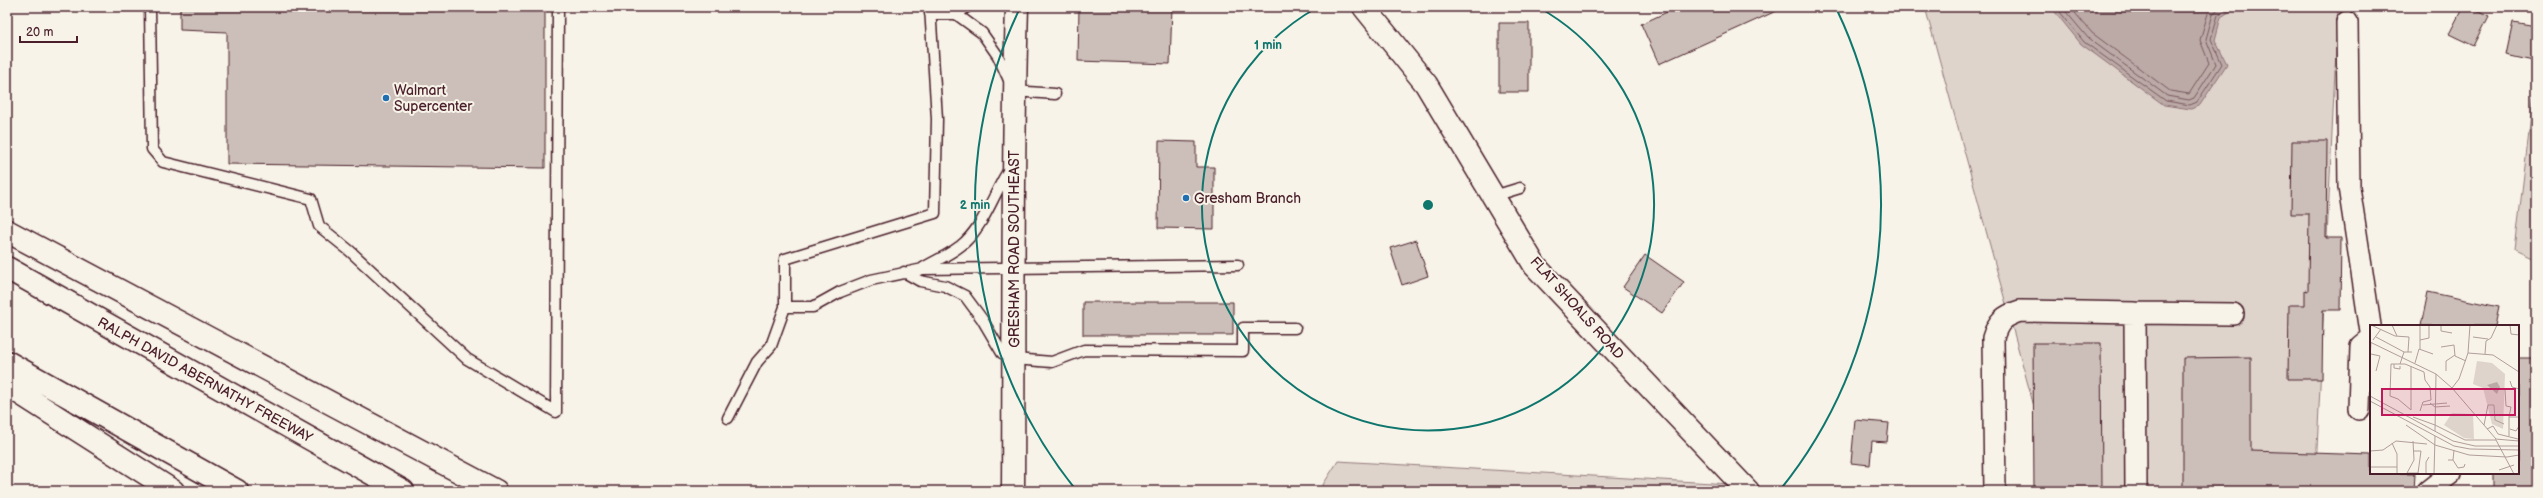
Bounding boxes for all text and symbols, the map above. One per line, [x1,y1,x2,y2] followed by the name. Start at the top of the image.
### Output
[20,18,77,44] scale bar
[26,25,53,40] text: 20 m
[1254,38,1282,53] text: 1 min
[394,82,473,115] place label: Walmart Supercenter
[381,93,391,103] marker: Walmart Supercenter
[1006,150,1023,348] street label: GRESHAM ROAD SOUTHEAST
[1194,190,1301,207] place label: Gresham Branch
[1181,193,1191,203] marker: Gresham Branch
[960,198,990,213] text: 2 min
[1421,198,1435,212] centre of rings
[1526,253,1628,363] street label: FLAT SHOALS ROAD
[95,314,316,447] street label: RALPH DAVID ABERNATHY FREEWAY
[2370,325,2519,474] inset map

